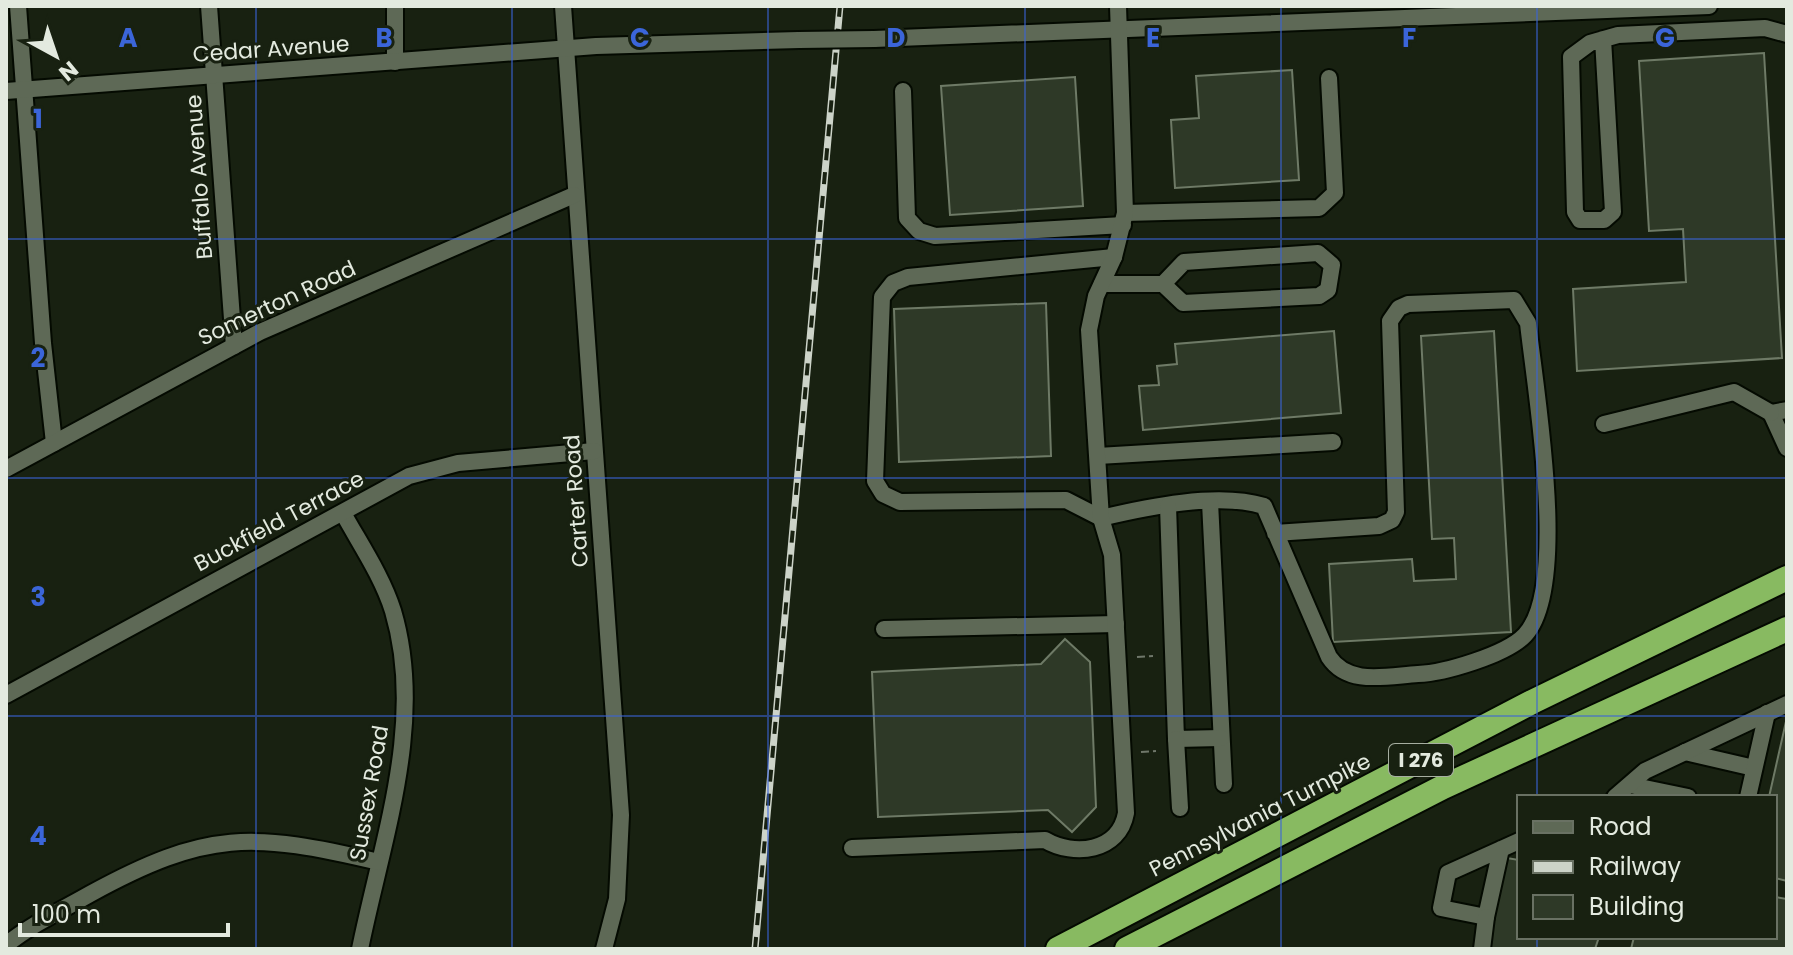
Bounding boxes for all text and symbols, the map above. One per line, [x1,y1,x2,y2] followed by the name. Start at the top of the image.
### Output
[16,16,96,96] north arrow
[118,20,138,56] text: A
[375,20,393,56] text: B
[630,20,650,56] text: C
[887,20,906,56] text: D
[1146,20,1160,56] text: E
[1402,20,1416,56] text: F
[1655,20,1675,56] text: G
[192,28,350,70] street label: Cedar Avenue
[52,54,85,88] text: N
[178,94,220,260] street label: Buffalo Avenue
[33,101,43,137] text: 1
[193,253,361,353] street label: Somerton Road
[31,340,46,376] text: 2
[556,434,596,568] street label: Carter Road
[188,463,370,579] street label: Buckfield Terrace
[30,579,46,615] text: 3
[342,723,396,863] street label: Sussex Road
[1389,744,1453,776] road number: I 276
[1144,746,1376,884] street label: Pennsylvania Turnpike
[1517,795,1777,939] legend
[1589,810,1651,843] text: Road
[29,818,47,854] text: 4
[1589,850,1682,883] text: Railway
[20,887,228,937] scale bar
[1589,890,1685,923] text: Building
[32,898,101,931] text: 100 m

